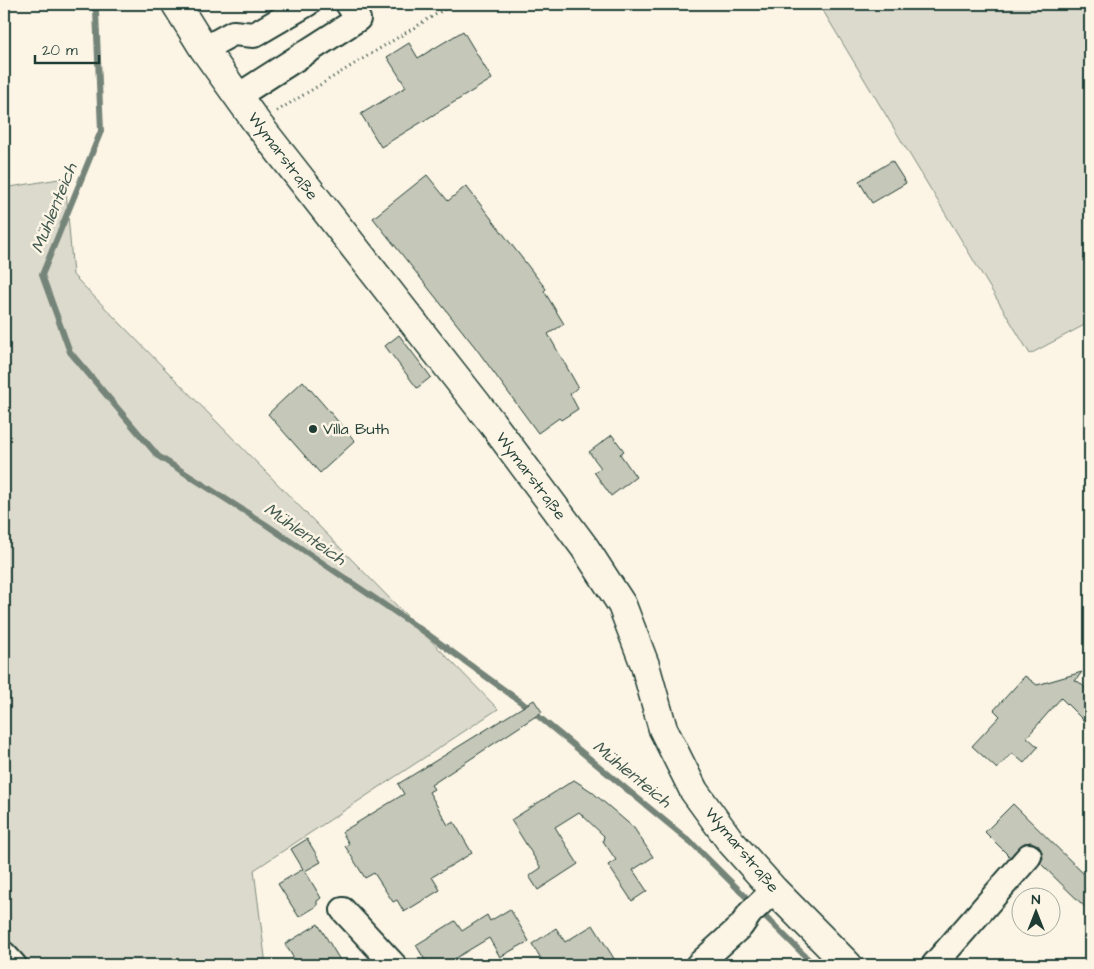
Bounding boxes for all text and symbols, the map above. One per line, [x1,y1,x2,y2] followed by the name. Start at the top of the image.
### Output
[35,32,99,64] scale bar
[42,40,78,61] text: 20 m
[242,108,324,205] street label: Wymarstraße
[25,158,84,257] water label: Mühlenteich
[323,418,389,440] place label: Villa Buth
[307,423,319,435] marker: Villa Buth
[490,428,572,525] street label: Wymarstraße
[259,497,352,572] water label: Mühlenteich
[587,735,677,814] water label: Mühlenteich
[699,803,784,898] street label: Wymarstraße
[1012,886,1062,936] north arrow
[1032,890,1041,910] text: N

